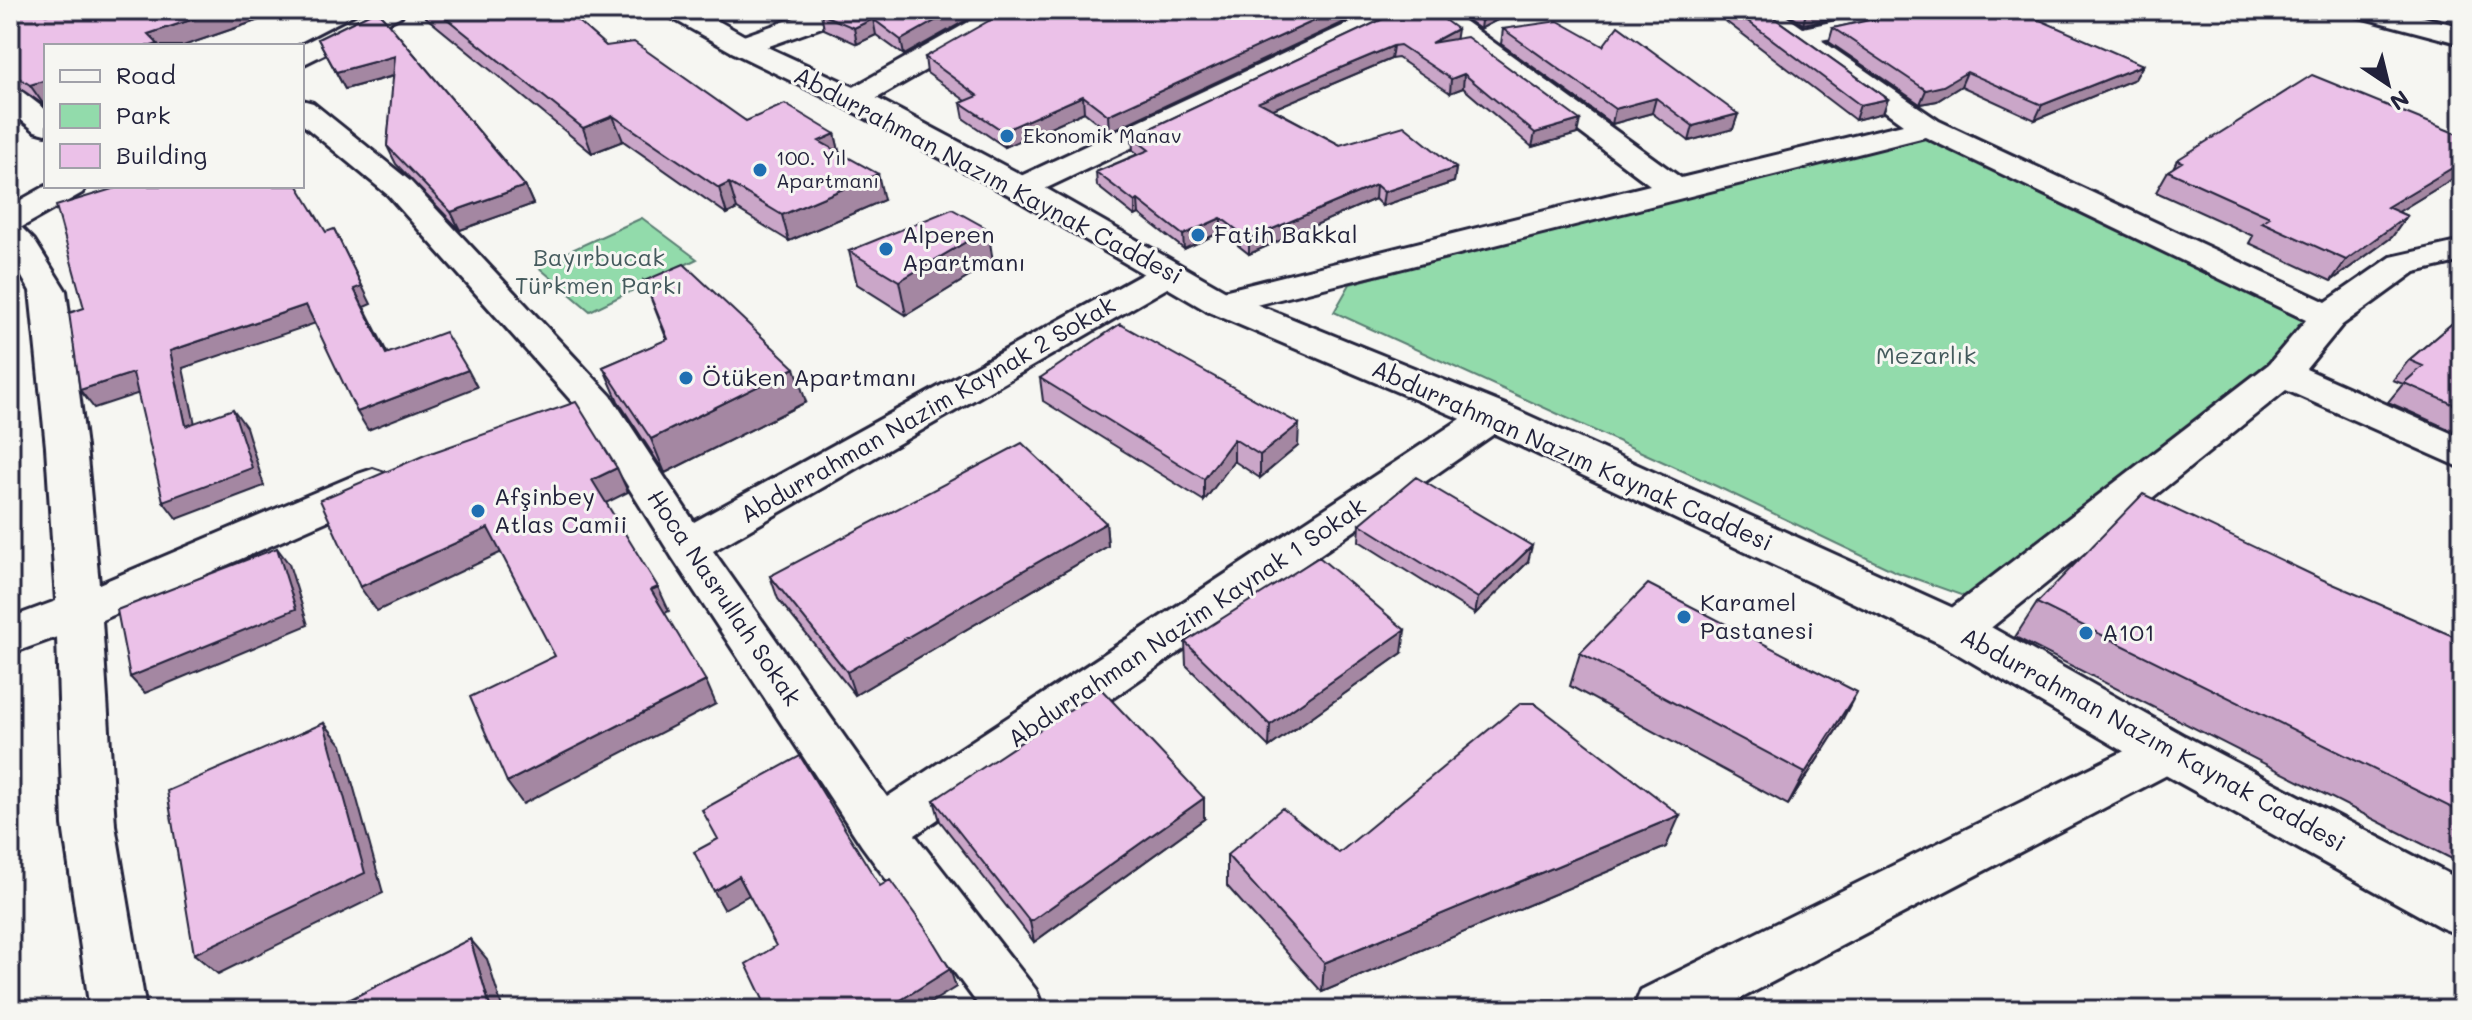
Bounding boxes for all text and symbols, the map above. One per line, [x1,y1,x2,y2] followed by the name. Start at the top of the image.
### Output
[44,44,304,188] legend
[2348,44,2428,124] north arrow
[116,59,176,90] text: Road
[789,59,1188,291] street label: Abdurrahman Nazım Kaynak Caddesi
[2385,84,2415,117] text: N
[116,99,170,130] text: Park
[1023,122,1181,148] place label: Ekonomik Manav
[998,127,1016,145] marker: Ekonomik Manav
[116,139,207,170] text: Building
[776,144,879,193] place label: 100. Yıl Apartmanı
[751,161,769,179] marker: 100. Yıl Apartmanı
[902,218,1026,277] place label: Alperen Apartmanı
[1214,218,1358,249] place label: Fatih Bakkal
[1189,226,1207,244] marker: Fatih Bakkal
[877,240,895,258] marker: Alperen Apartmanı
[515,241,683,300] park label: Bayırbucak Türkmen Parkı
[734,288,1120,529] street label: Abdurrahman Nazim Kaynak 2 Sokak
[1876,339,1976,370] park label: Mezarlık
[1367,352,1778,557] street label: Abdurrahman Nazım Kaynak Caddesi
[702,361,917,392] place label: Ötüken Apartmanı
[677,369,695,387] marker: Ötüken Apartmanı
[494,480,627,539] place label: Afşinbey Atlas Camii
[641,483,809,711] street label: Hoca Nasrullah Sokak
[1001,490,1371,754] street label: Abdurrahman Nazim Kaynak 1 Sokak
[469,502,487,520] marker: Afşinbey Atlas Camii
[1700,586,1814,645] place label: Karamel Pastanesi
[1675,608,1693,626] marker: Karamel Pastanesi
[2102,616,2155,647] place label: A101
[1956,620,2352,858] street label: Abdurrahman Nazım Kaynak Caddesi
[2077,624,2095,642] marker: A101

